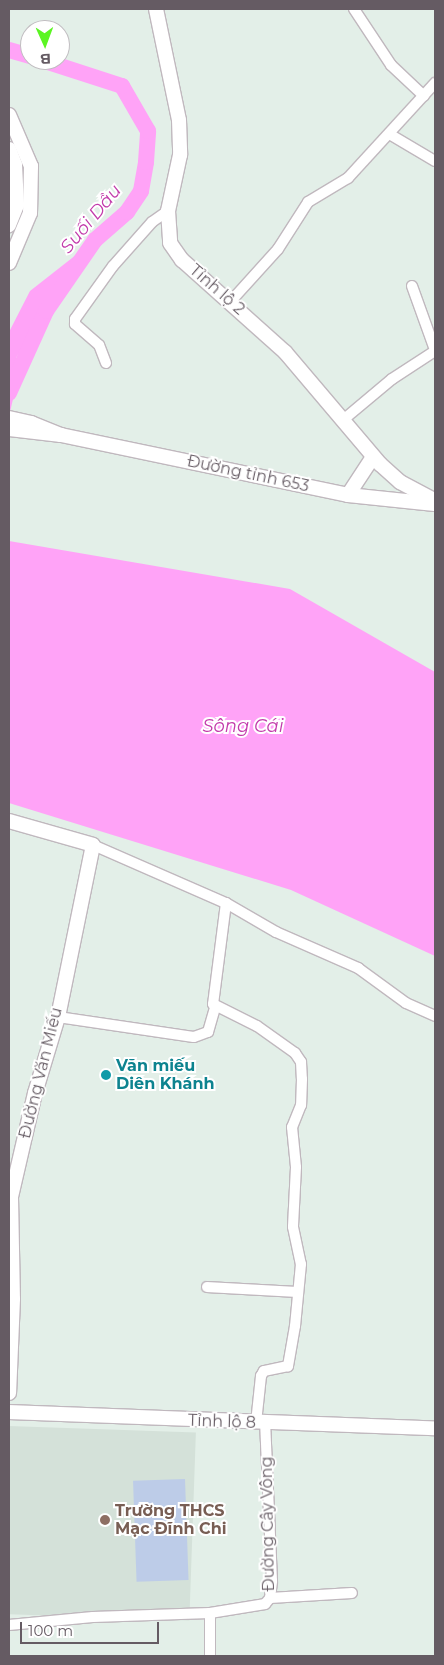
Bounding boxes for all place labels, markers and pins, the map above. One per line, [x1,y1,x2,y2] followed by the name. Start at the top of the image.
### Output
[116,1056,215,1094] place label: Văn miếu Diên Khánh
[100,1069,112,1081] marker: Văn miếu Diên Khánh
[115,1501,227,1539] place label: Trường THCS Mạc Đĩnh Chi
[99,1514,111,1526] marker: Trường THCS Mạc Đĩnh Chi

